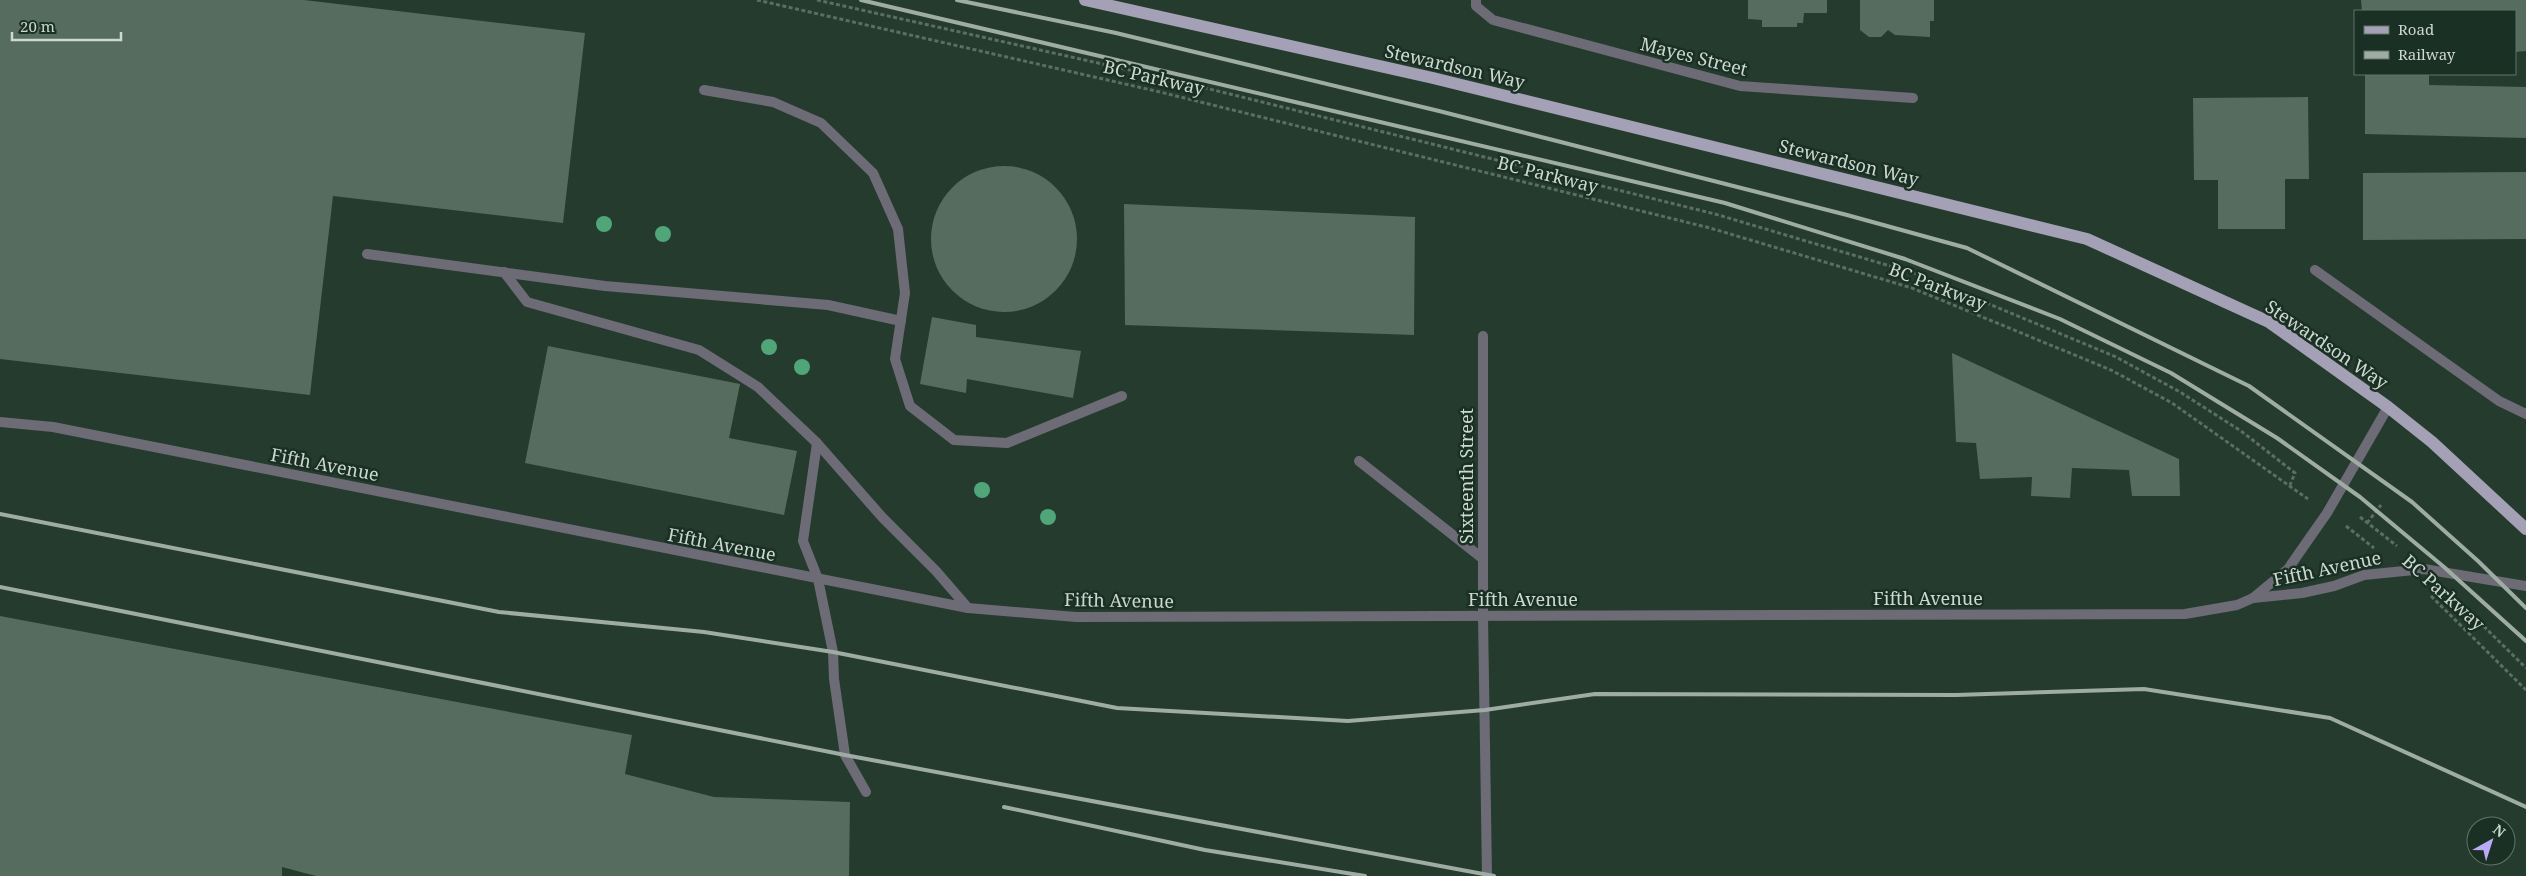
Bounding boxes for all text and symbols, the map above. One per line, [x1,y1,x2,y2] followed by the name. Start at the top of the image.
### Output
[12,10,121,42] scale bar
[2354,10,2516,75] legend
[20,16,55,36] text: 20 m
[2398,19,2434,39] text: Road
[1638,31,1750,81] street label: Mayes Street
[1383,38,1528,94] street label: Stewardson Way
[2398,44,2456,64] text: Railway
[1101,54,1208,100] street label: BC Parkway
[1777,133,1922,191] street label: Stewardson Way
[1495,150,1602,198] street label: BC Parkway
[1886,256,1991,316] street label: BC Parkway
[2261,294,2394,394] street label: Stewardson Way
[1454,408,1478,544] street label: Sixteenth Street
[269,442,381,486] street label: Fifth Avenue
[666,522,778,566] street label: Fifth Avenue
[2271,545,2383,591] street label: Fifth Avenue
[2398,549,2491,636] street label: BC Parkway
[1873,586,1983,610] street label: Fifth Avenue
[1064,587,1174,613] street label: Fifth Avenue
[1468,587,1578,611] street label: Fifth Avenue
[2466,816,2516,866] north arrow
[2489,820,2510,841] text: N

